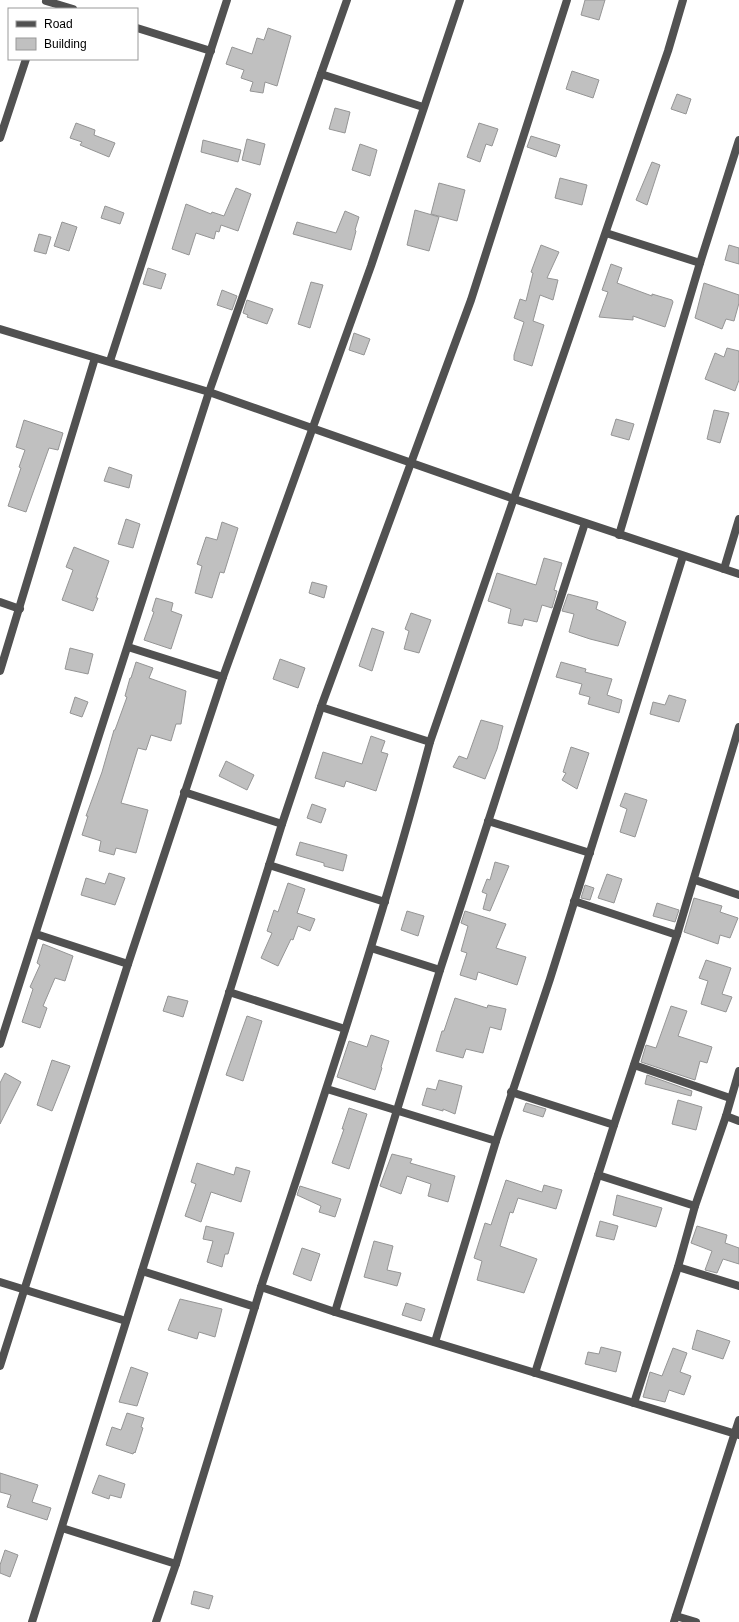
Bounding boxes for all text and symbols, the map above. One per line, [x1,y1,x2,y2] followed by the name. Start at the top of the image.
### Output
[8,8,138,60] legend
[44,17,73,31] text: Road
[44,37,87,51] text: Building

